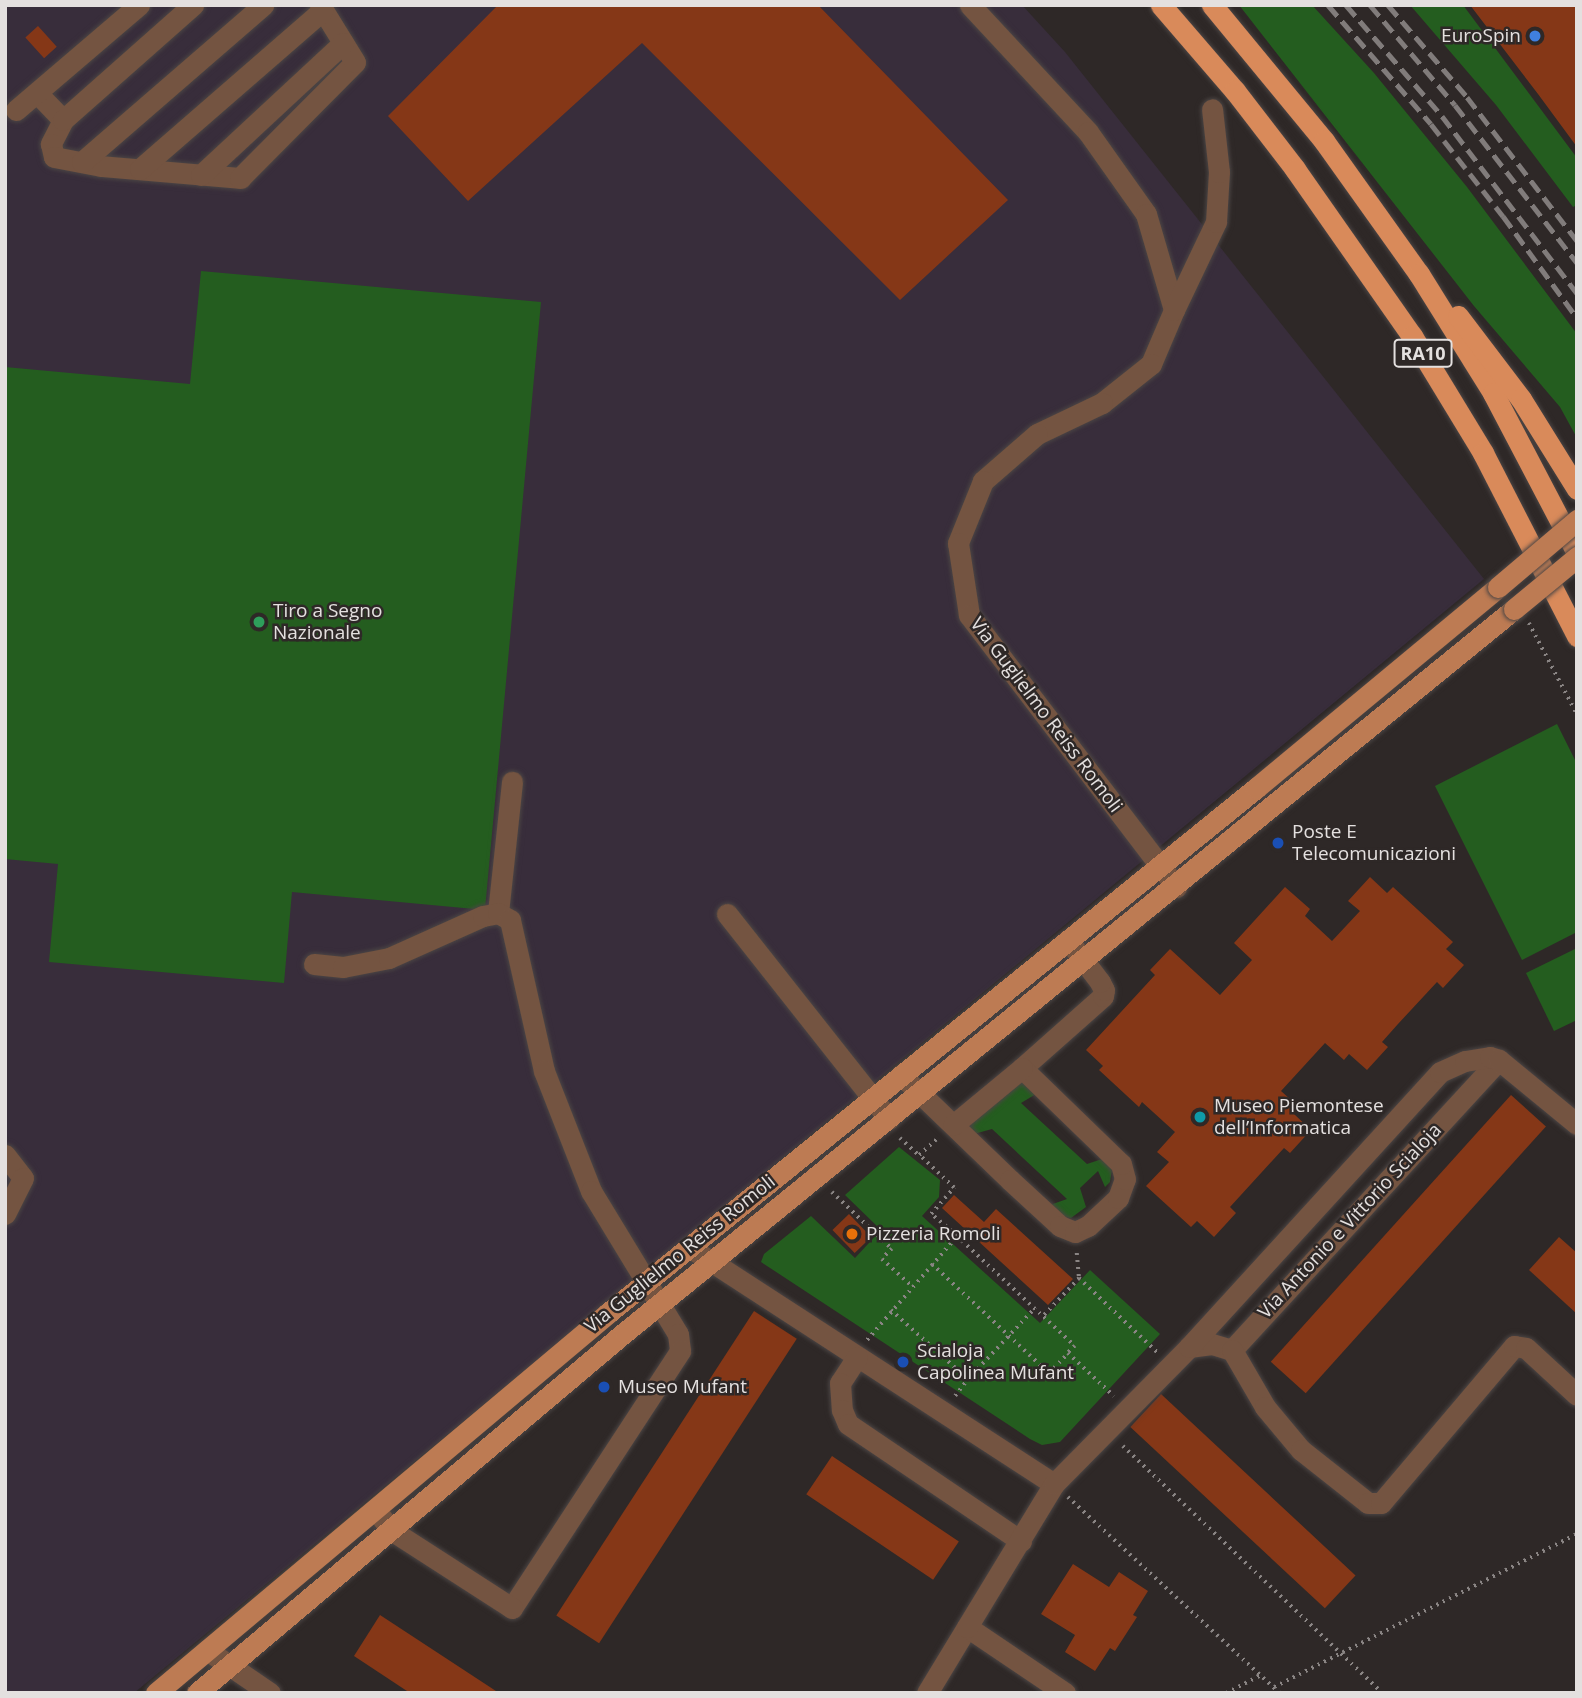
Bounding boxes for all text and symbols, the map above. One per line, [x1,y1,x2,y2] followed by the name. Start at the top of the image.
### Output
[1441,25,1521,47] place label: EuroSpin
[1527,28,1543,44] marker: EuroSpin
[1393,338,1453,368] road number: RA10
[273,600,382,644] place label: Tiro a Segno Nazionale
[965,613,1127,817] street label: Via Guglielmo Reiss Romoli
[251,614,267,630] marker: Tiro a Segno Nazionale
[1292,821,1456,865] place label: Poste E Telecomunicazioni
[1270,835,1286,851] marker: Poste E Telecomunicazioni
[1214,1095,1384,1139] place label: Museo Piemontese dell’Informatica
[1192,1109,1208,1125] marker: Museo Piemontese dell’Informatica
[1254,1119,1446,1323] street label: Via Antonio e Vittorio Scialoja
[580,1170,780,1338] street label: Via Guglielmo Reiss Romoli
[866,1223,1001,1245] place label: Pizzeria Romoli
[844,1226,860,1242] marker: Pizzeria Romoli
[917,1340,1074,1384] place label: Scialoja Capolinea Mufant
[895,1354,911,1370] marker: Scialoja Capolinea Mufant
[618,1376,747,1398] place label: Museo Mufant
[596,1379,612,1395] marker: Museo Mufant

